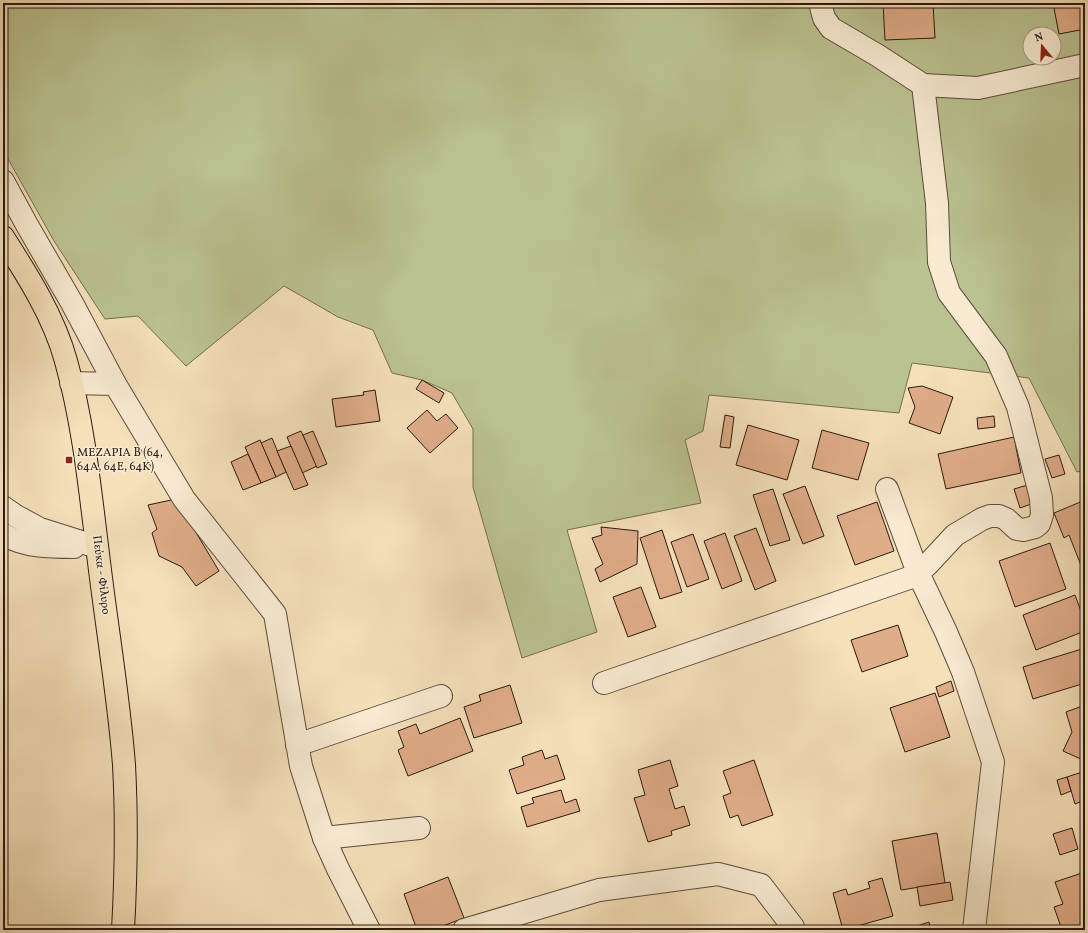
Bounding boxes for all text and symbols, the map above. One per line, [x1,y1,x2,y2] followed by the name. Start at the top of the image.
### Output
[1022,26,1062,66] north arrow
[1033,30,1045,46] text: N
[77,445,163,475] place label: ΜΕΖΑΡΙΑ B (64, 64Α, 64Ε, 64Κ)
[64,455,74,465] marker: ΜΕΖΑΡΙΑ B (64, 64Α, 64Ε, 64Κ)
[88,534,114,616] street label: Πεύκα - Φίλυρο

